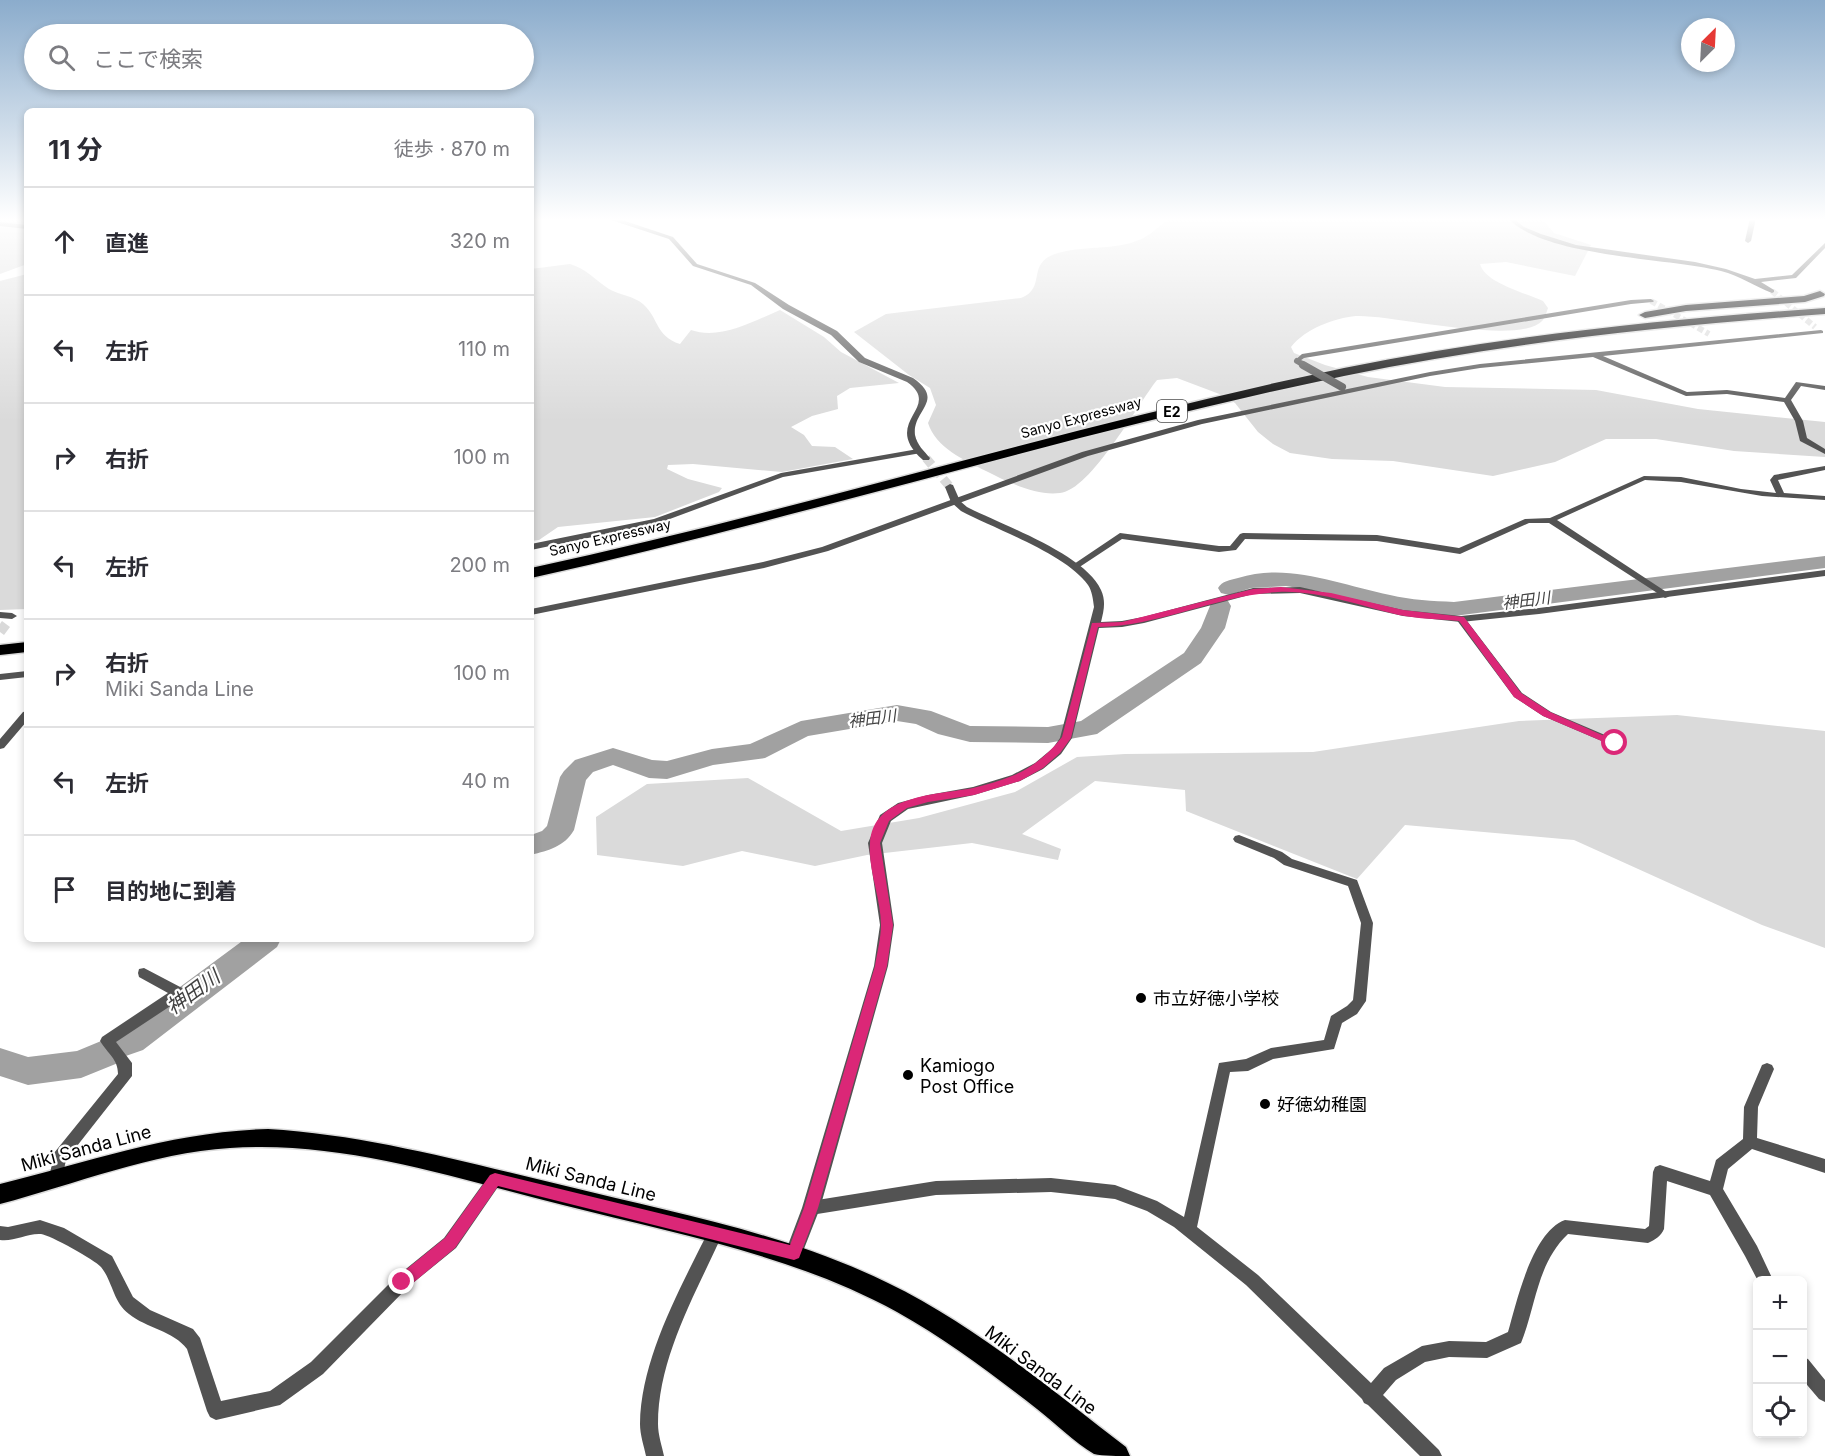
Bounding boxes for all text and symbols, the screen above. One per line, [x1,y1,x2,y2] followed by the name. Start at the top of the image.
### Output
[1681,18,1735,72] north arrow
[24,24,534,90] search box
[45,41,78,74] icon: search
[93,46,203,72] text: ここで検索
[48,134,103,165] text: 11 分
[394,137,510,161] text: 徒歩 · 870 m
[48,225,81,258] icon: ahead
[450,229,510,253] text: 320 m
[105,230,149,256] text: 直進
[48,333,81,366] icon: left
[458,337,510,361] text: 110 m
[105,338,149,364] text: 左折
[1019,393,1143,441] street label: Sanyo Expressway
[1157,400,1187,422] road number: E2
[48,441,81,474] icon: right
[453,445,510,469] text: 100 m
[105,446,149,472] text: 右折
[547,515,673,559] street label: Sanyo Expressway
[48,549,81,582] icon: left
[449,553,510,577] text: 200 m
[105,554,149,580] text: 左折
[1501,587,1553,613] water label: 神田川
[105,650,149,676] text: 右折
[48,657,81,690] icon: right
[453,661,510,685] text: 100 m
[105,677,254,701] text: Miki Sanda Line
[847,705,899,731] water label: 神田川
[1601,729,1627,755] route start
[48,765,81,798] icon: left
[461,769,510,793] text: 40 m
[105,770,149,796] text: 左折
[48,873,81,906] icon: arrive
[105,878,237,904] text: 目的地に到着
[162,963,226,1019] water label: 神田川
[1153,988,1279,1009] place label: 市立好徳小学校
[1134,991,1148,1005] marker: 市立好徳小学校
[920,1055,1014,1097] place label: Kamiogo Post Office
[901,1068,915,1082] marker: Kamiogo Post Office
[1277,1094,1367,1115] place label: 好徳幼稚園
[1258,1097,1272,1111] marker: 好徳幼稚園
[19,1121,153,1175] street label: Miki Sanda Line
[523,1153,659,1205] street label: Miki Sanda Line
[388,1268,414,1294] route end
[1753,1276,1807,1438] map controls
[1753,1276,1807,1330] button: +
[981,1321,1101,1419] street label: Miki Sanda Line
[1753,1330,1807,1384] button: −
[1753,1384,1807,1438] button: locate

